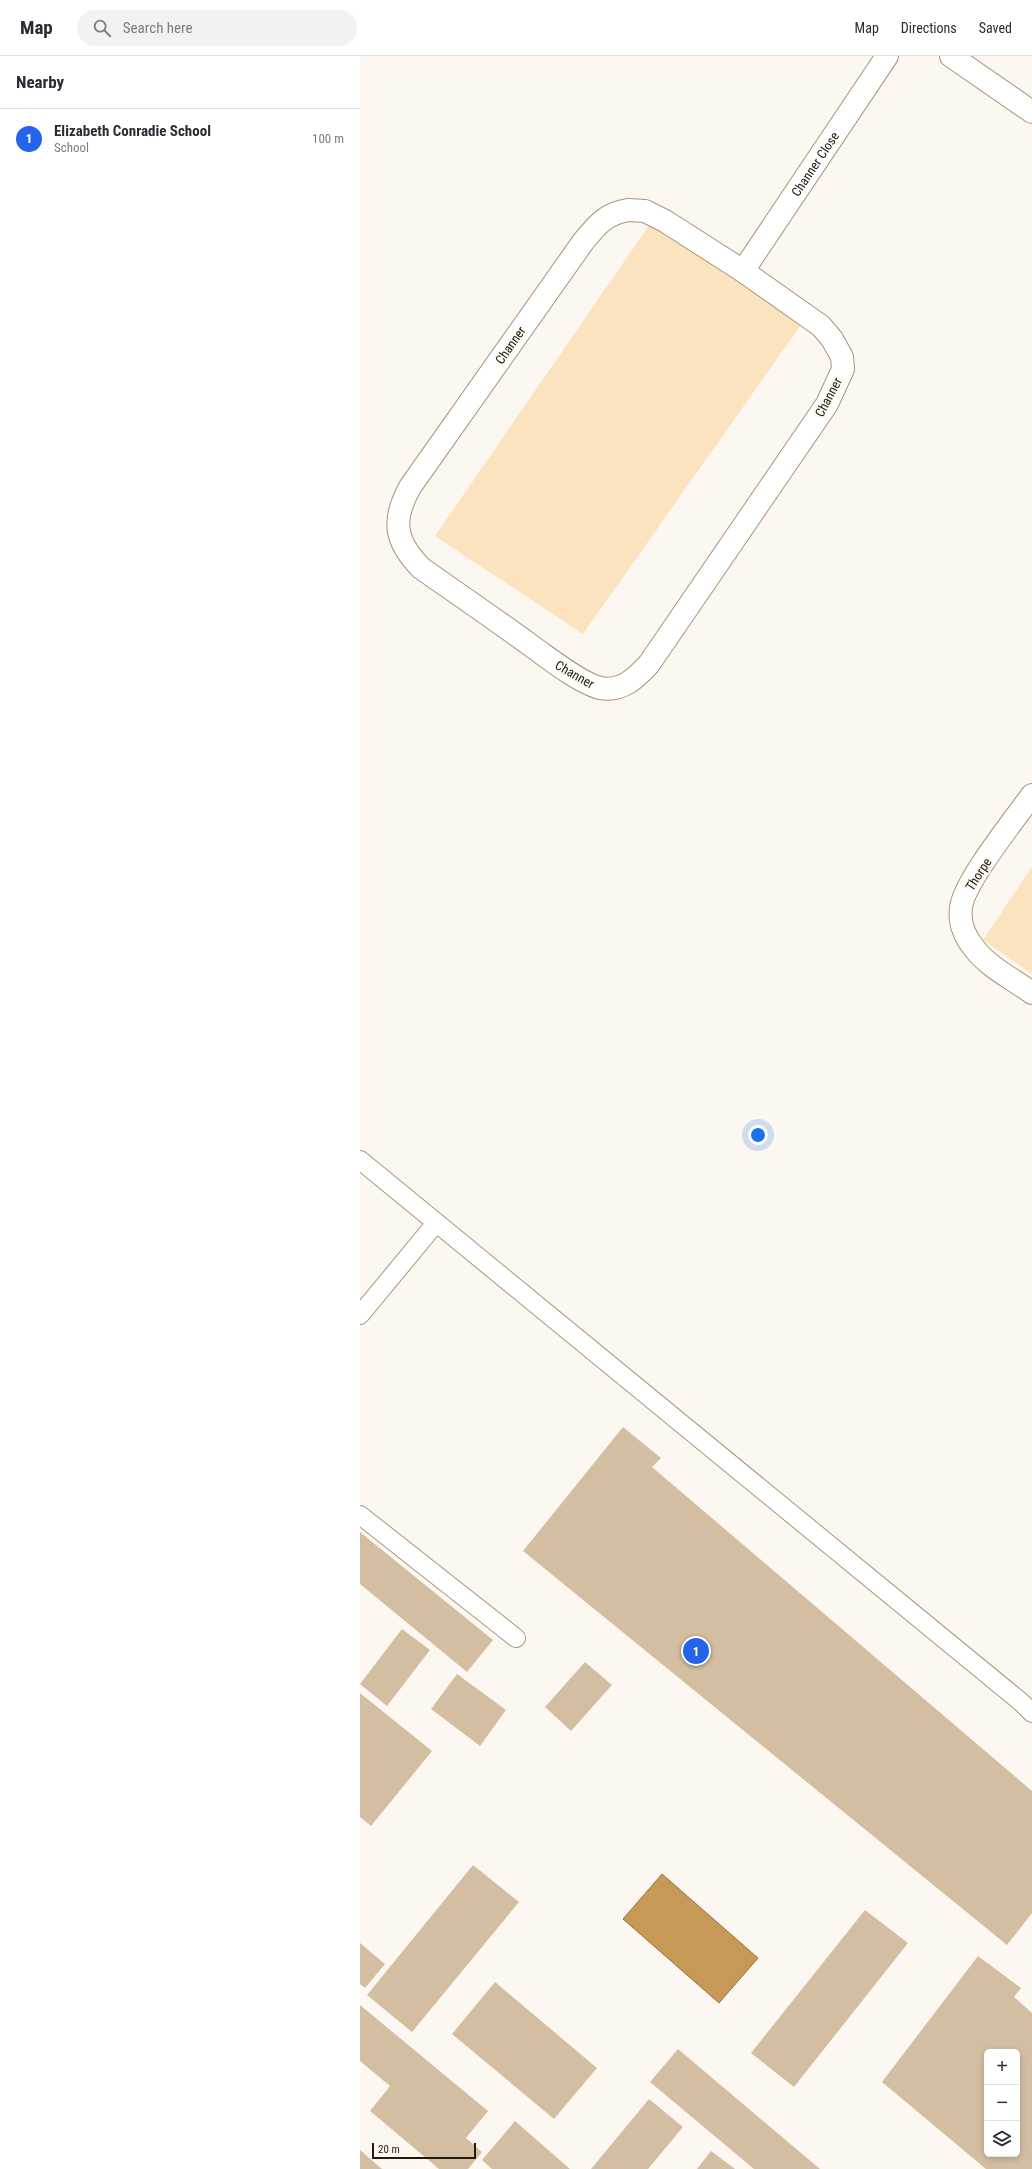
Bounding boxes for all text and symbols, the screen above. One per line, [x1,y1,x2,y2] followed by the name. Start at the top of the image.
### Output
[77,10,357,46] search box
[20,16,53,39] text: Map
[91,17,113,39] icon: search
[123,19,193,37] text: Search here
[855,20,879,36] text: Map
[901,20,957,36] text: Directions
[979,20,1012,36] text: Saved
[16,72,64,92] text: Nearby
[54,122,211,140] text: Elizabeth Conradie School
[788,129,842,199] street label: Channer Close
[26,131,32,146] text: 1
[312,131,344,146] text: 100 m
[54,140,89,155] text: School
[492,324,529,367] street label: Channer
[812,375,845,420] street label: Channer
[553,657,597,692] street label: Channer
[962,855,995,893] street label: Thorpe
[748,1125,768,1145] your location
[683,1636,709,1666] pin: 1
[984,2049,1020,2157] map controls
[984,2049,1020,2085] button: +
[984,2085,1020,2121] button: −
[984,2121,1020,2157] button: layers
[372,2141,476,2160] scale bar
[378,2143,400,2156] text: 20 m

